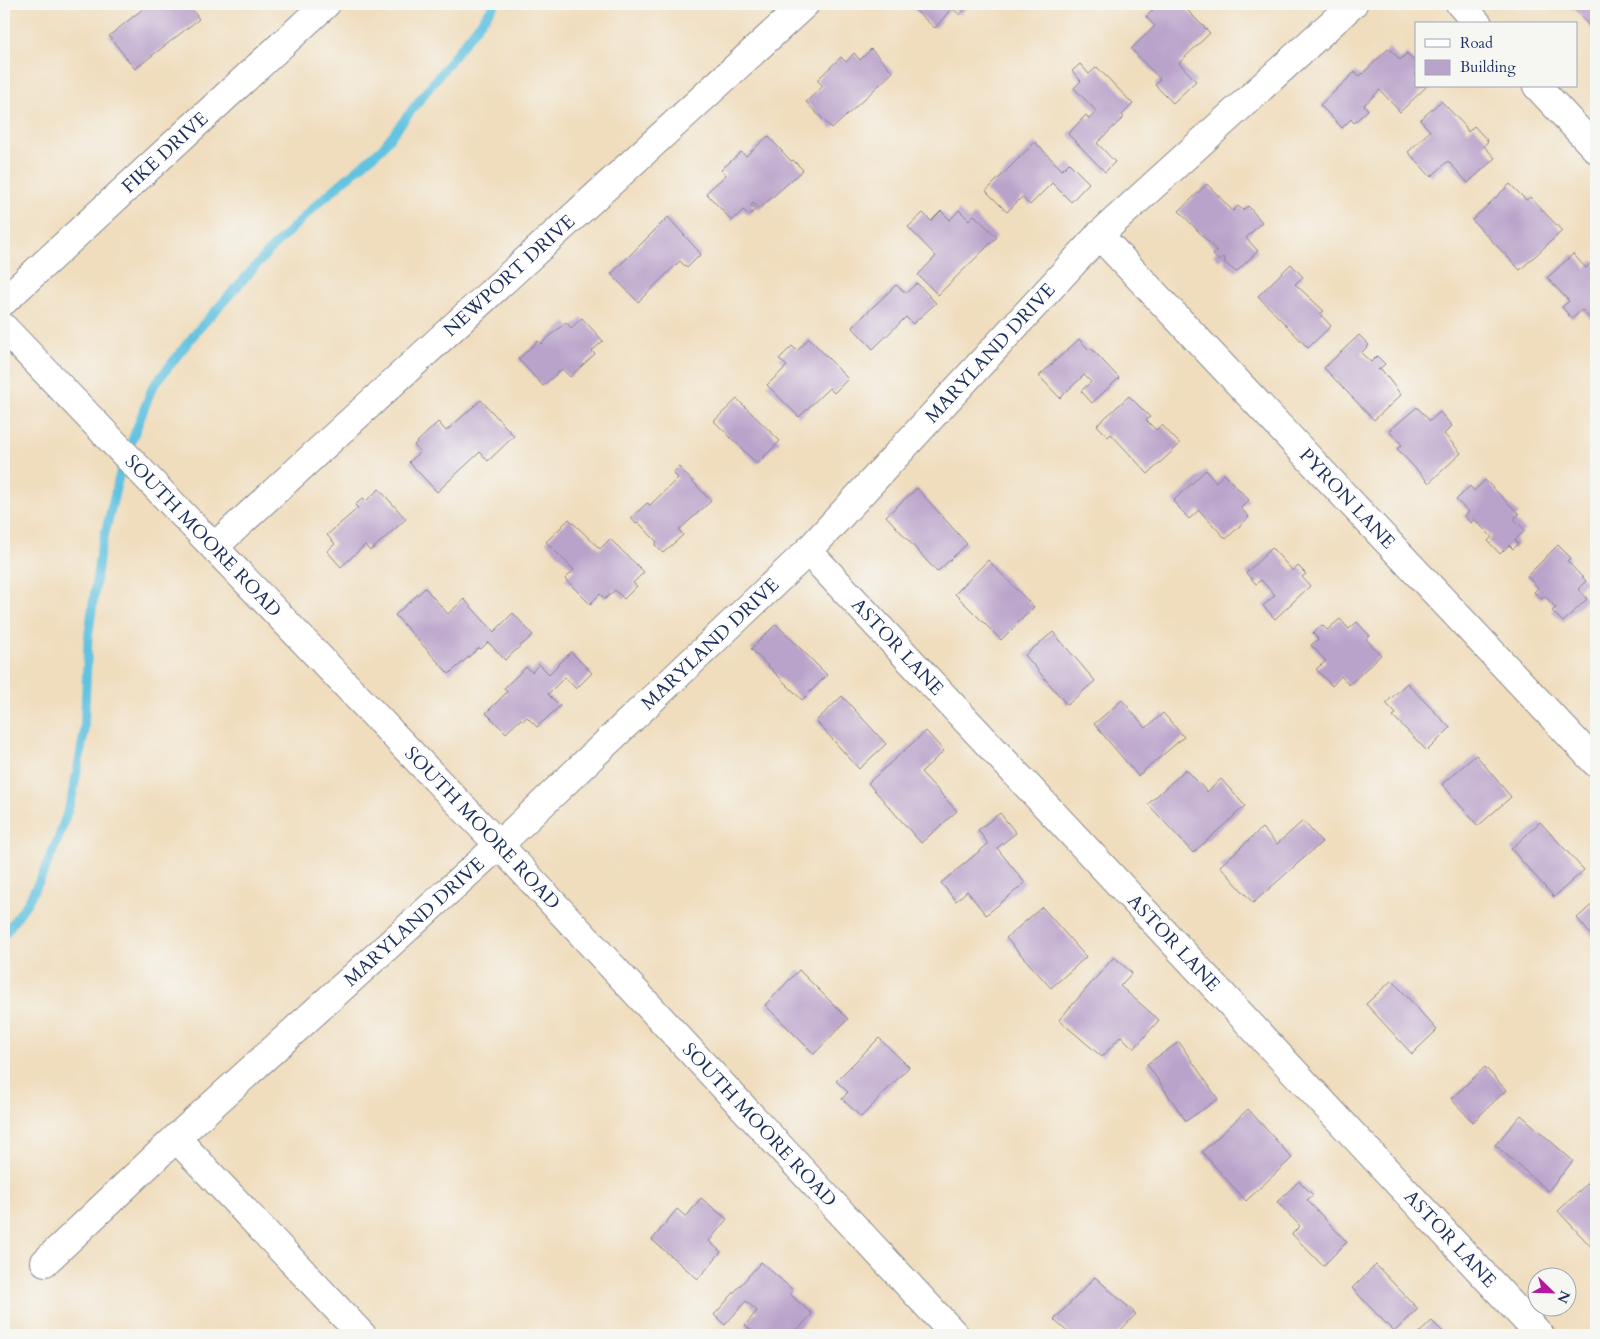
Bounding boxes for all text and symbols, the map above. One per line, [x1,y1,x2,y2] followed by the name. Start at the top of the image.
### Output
[1415,22,1578,88] legend
[1460,33,1493,53] text: Road
[1460,57,1516,77] text: Building
[116,106,214,199] street label: FIKE DRIVE
[438,209,581,343] street label: NEWPORT DRIVE
[919,278,1061,429] street label: MARYLAND DRIVE
[1293,443,1401,555] street label: PYRON LANE
[119,449,287,623] street label: SOUTH MOORE ROAD
[636,572,785,716] street label: MARYLAND DRIVE
[845,592,949,701] street label: ASTOR LANE
[399,741,566,915] street label: SOUTH MOORE ROAD
[338,851,490,992] street label: MARYLAND DRIVE
[1122,888,1226,997] street label: ASTOR LANE
[676,1037,842,1213] street label: SOUTH MOORE ROAD
[1398,1184,1502,1293] street label: ASTOR LANE
[1528,1266,1578,1316] north arrow
[1552,1288,1575,1306] text: N

